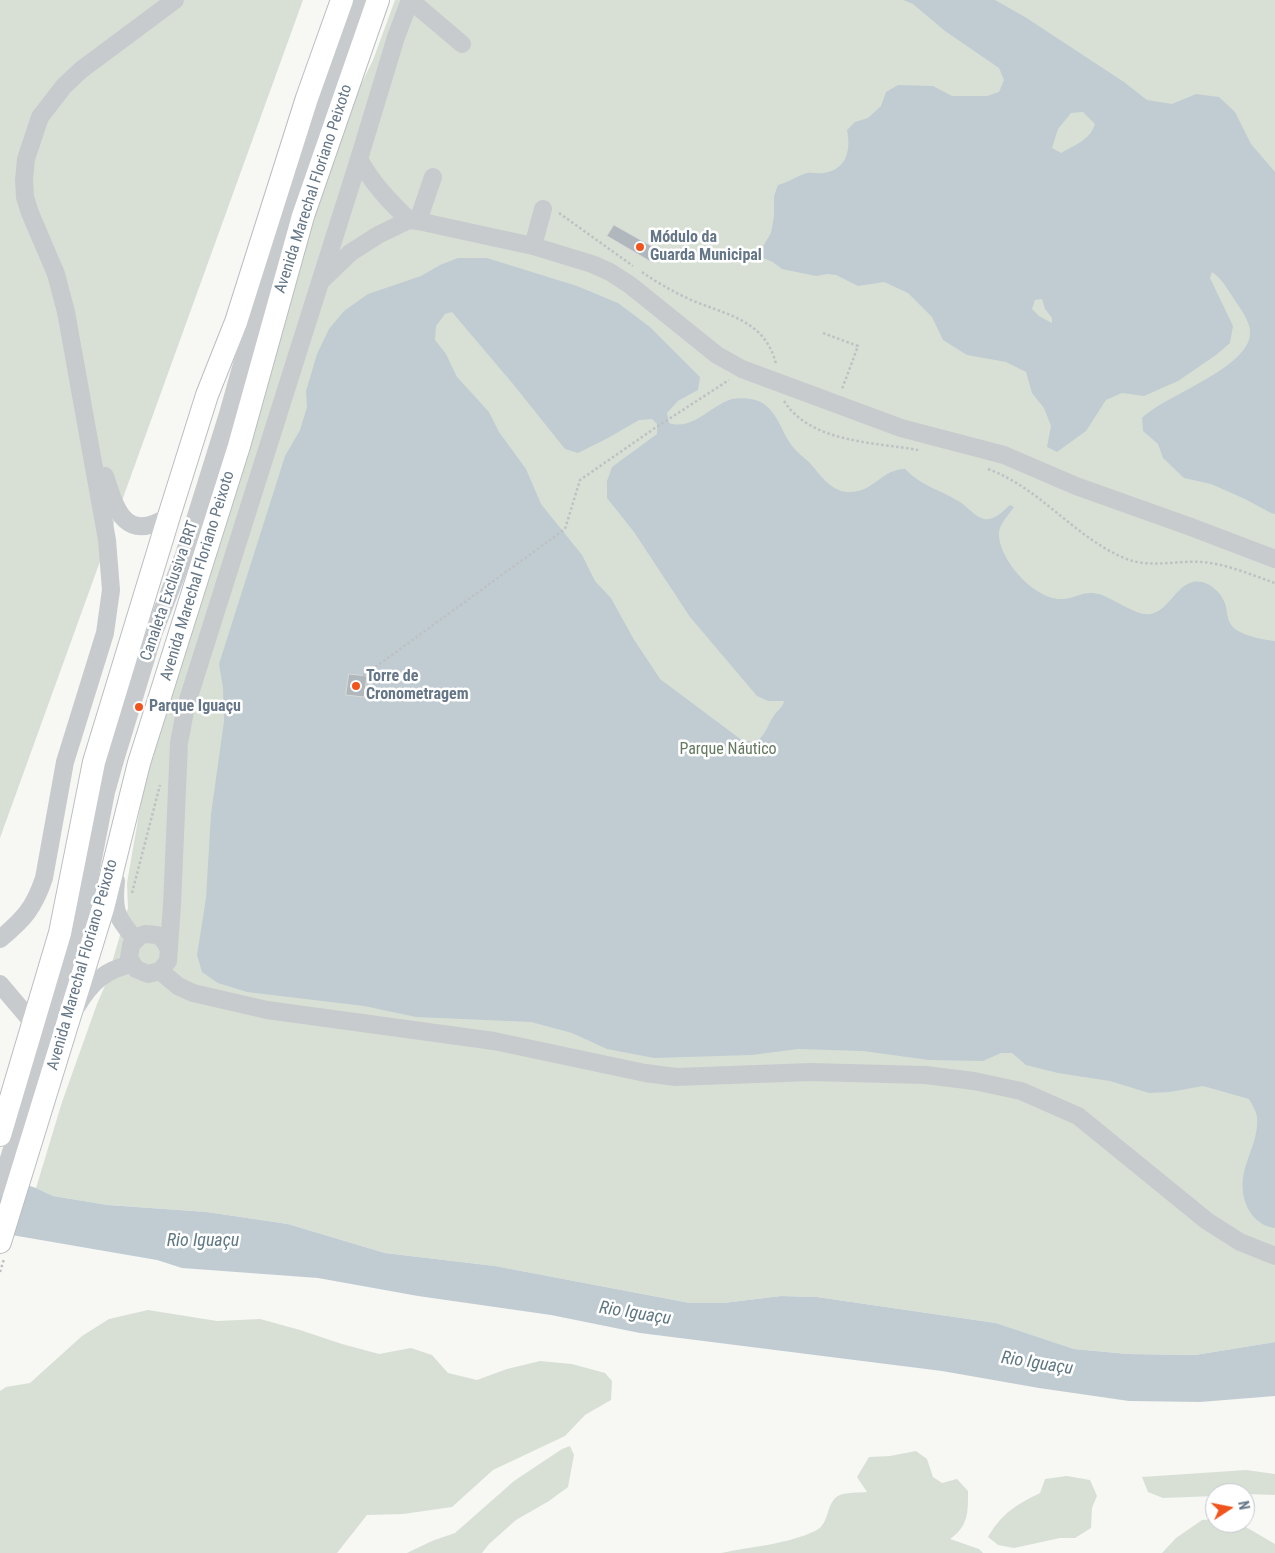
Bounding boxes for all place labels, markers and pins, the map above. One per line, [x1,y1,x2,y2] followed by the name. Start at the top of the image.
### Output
[650,228,762,266] place label: Módulo da Guarda Municipal
[634,241,646,253] marker: Módulo da Guarda Municipal
[366,667,469,705] place label: Torre de Cronometragem
[350,680,362,692] marker: Torre de Cronometragem
[149,697,241,717] place label: Parque Iguaçu
[133,701,145,713] marker: Parque Iguaçu

